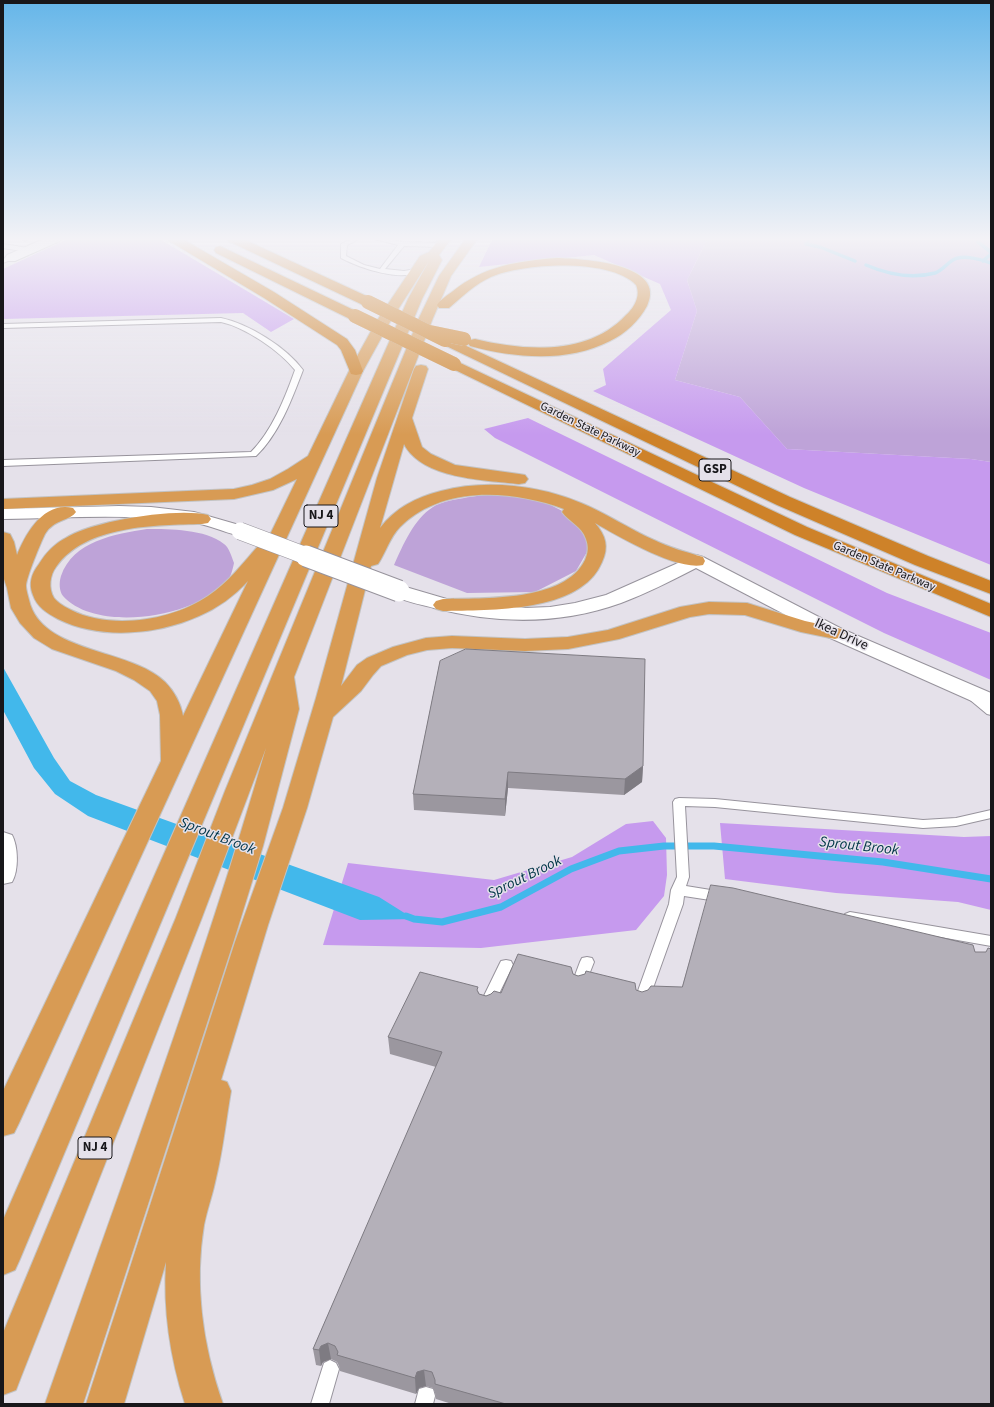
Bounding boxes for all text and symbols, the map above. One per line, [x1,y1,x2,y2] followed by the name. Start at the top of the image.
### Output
[538,399,642,461] street label: Garden State Parkway
[699,459,731,481] road number: GSP
[304,505,338,527] road number: NJ 4
[831,539,937,595] street label: Garden State Parkway
[811,615,871,655] street label: Ikea Drive
[176,814,258,860] water label: Sprout Brook
[818,834,900,860] water label: Sprout Brook
[485,852,565,904] water label: Sprout Brook
[78,1137,112,1159] road number: NJ 4

